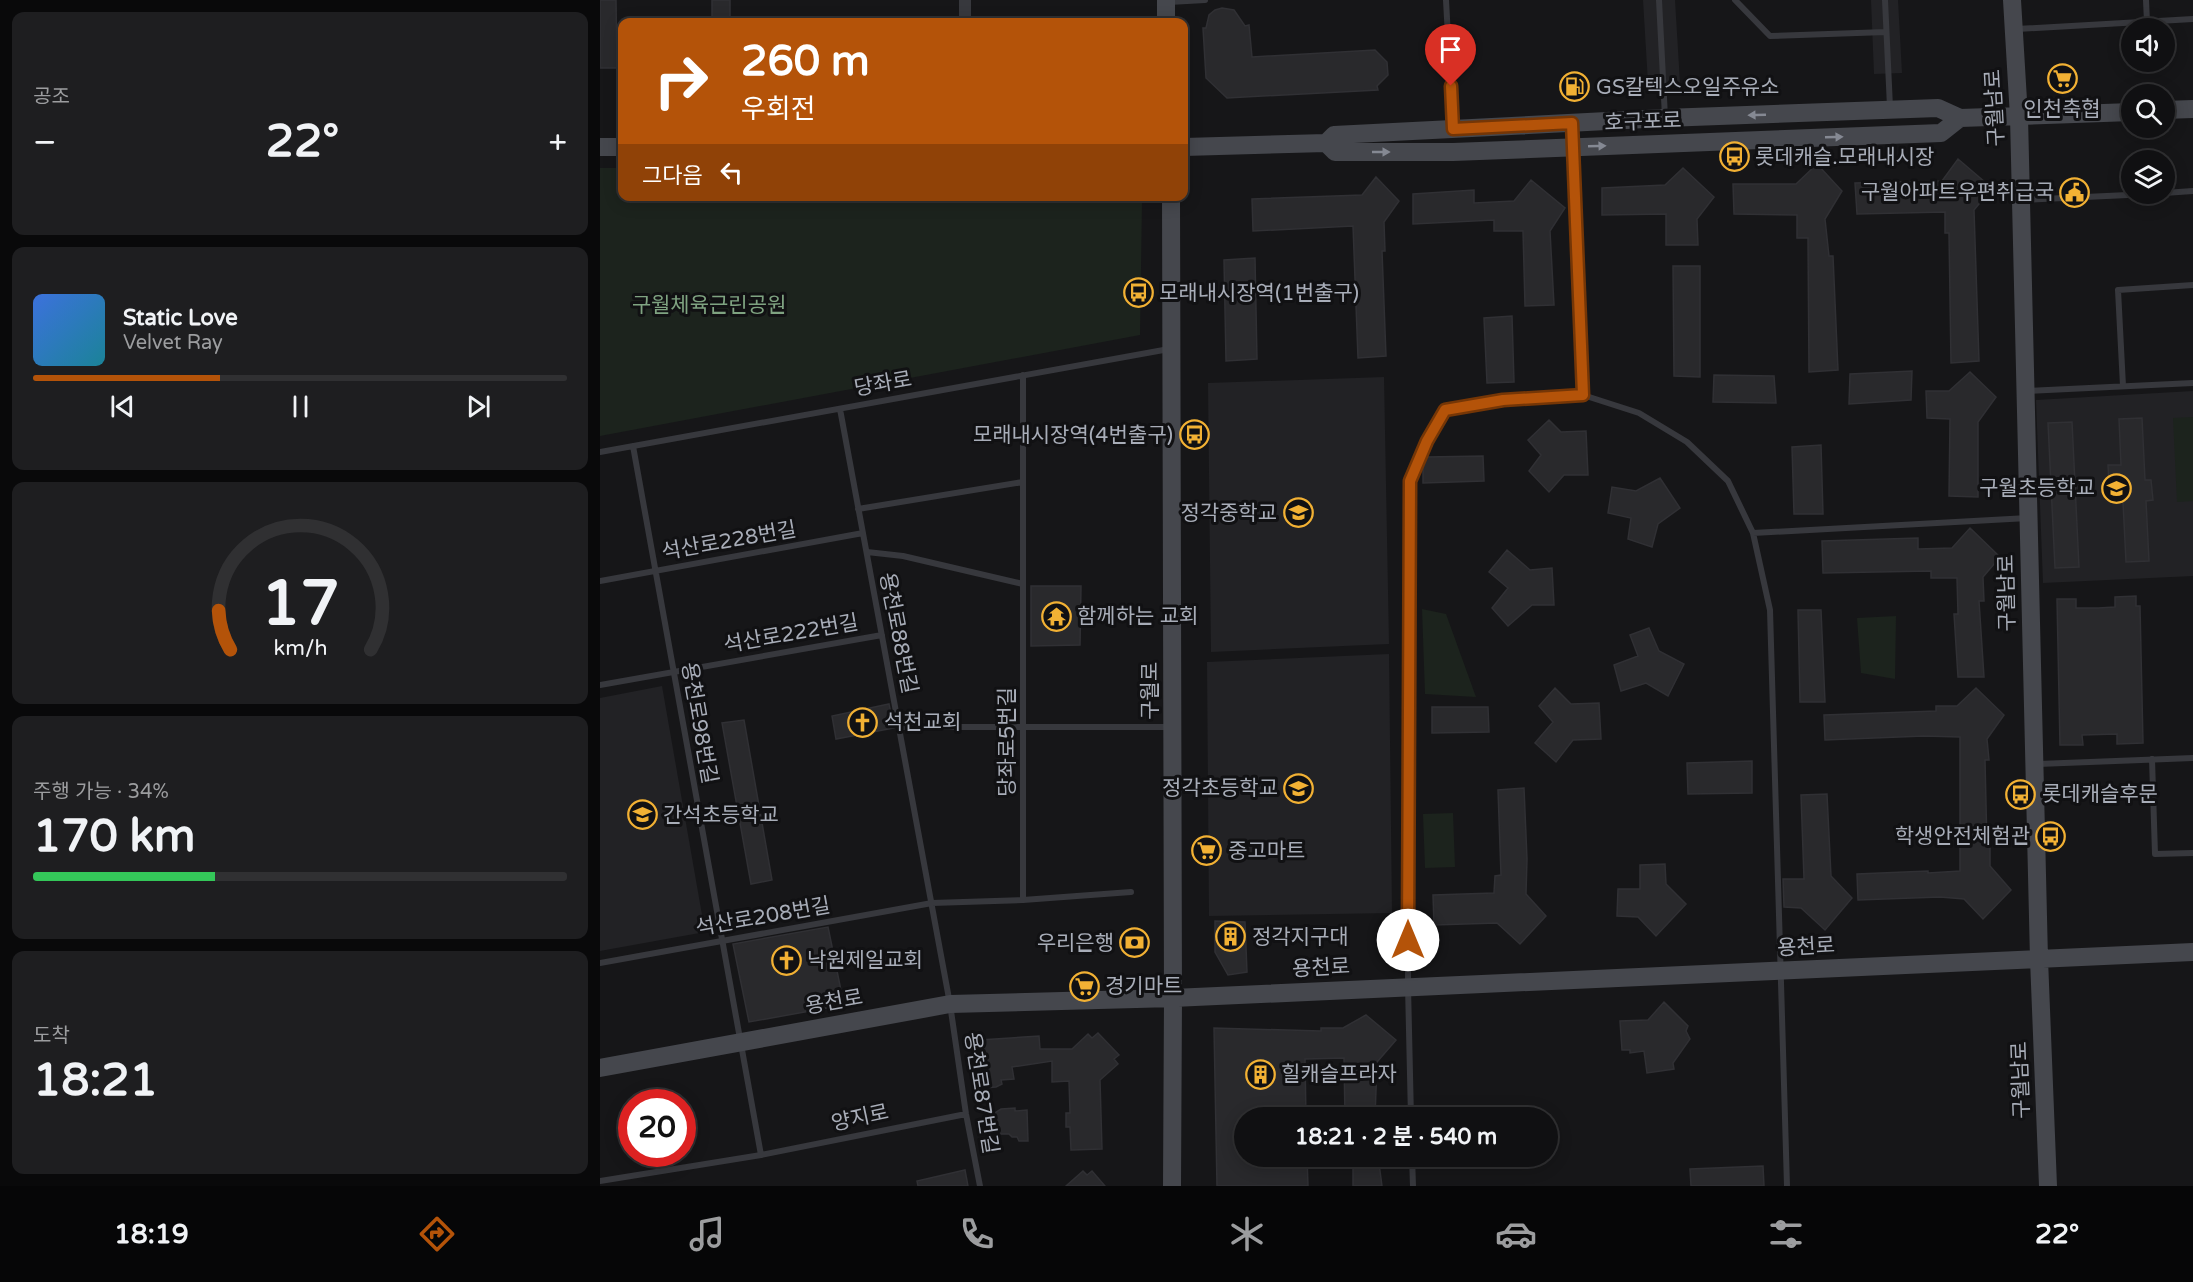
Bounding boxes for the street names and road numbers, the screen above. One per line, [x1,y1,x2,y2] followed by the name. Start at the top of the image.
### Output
[1980,69,2010,147] street label: 구월남로
[1604,108,1682,136] street label: 호구포로
[852,367,914,401] street label: 당좌로
[660,517,798,565] street label: 석산로228번길
[1994,554,2020,632] street label: 구월남로
[874,570,922,696] street label: 용천로88번길
[722,610,860,658] street label: 석산로222번길
[676,660,722,786] street label: 용천로98번길
[1138,662,1163,720] street label: 구월로
[995,687,1020,797] street label: 당좌로5번길
[694,893,832,941] street label: 석산로208번길
[1776,933,1836,961] street label: 용천로
[1291,954,1351,982] street label: 용천로
[803,985,865,1019] street label: 용천로
[959,1030,1003,1156] street label: 용천로87번길
[2007,1041,2035,1119] street label: 구월남로
[829,1100,891,1136] street label: 양지로

